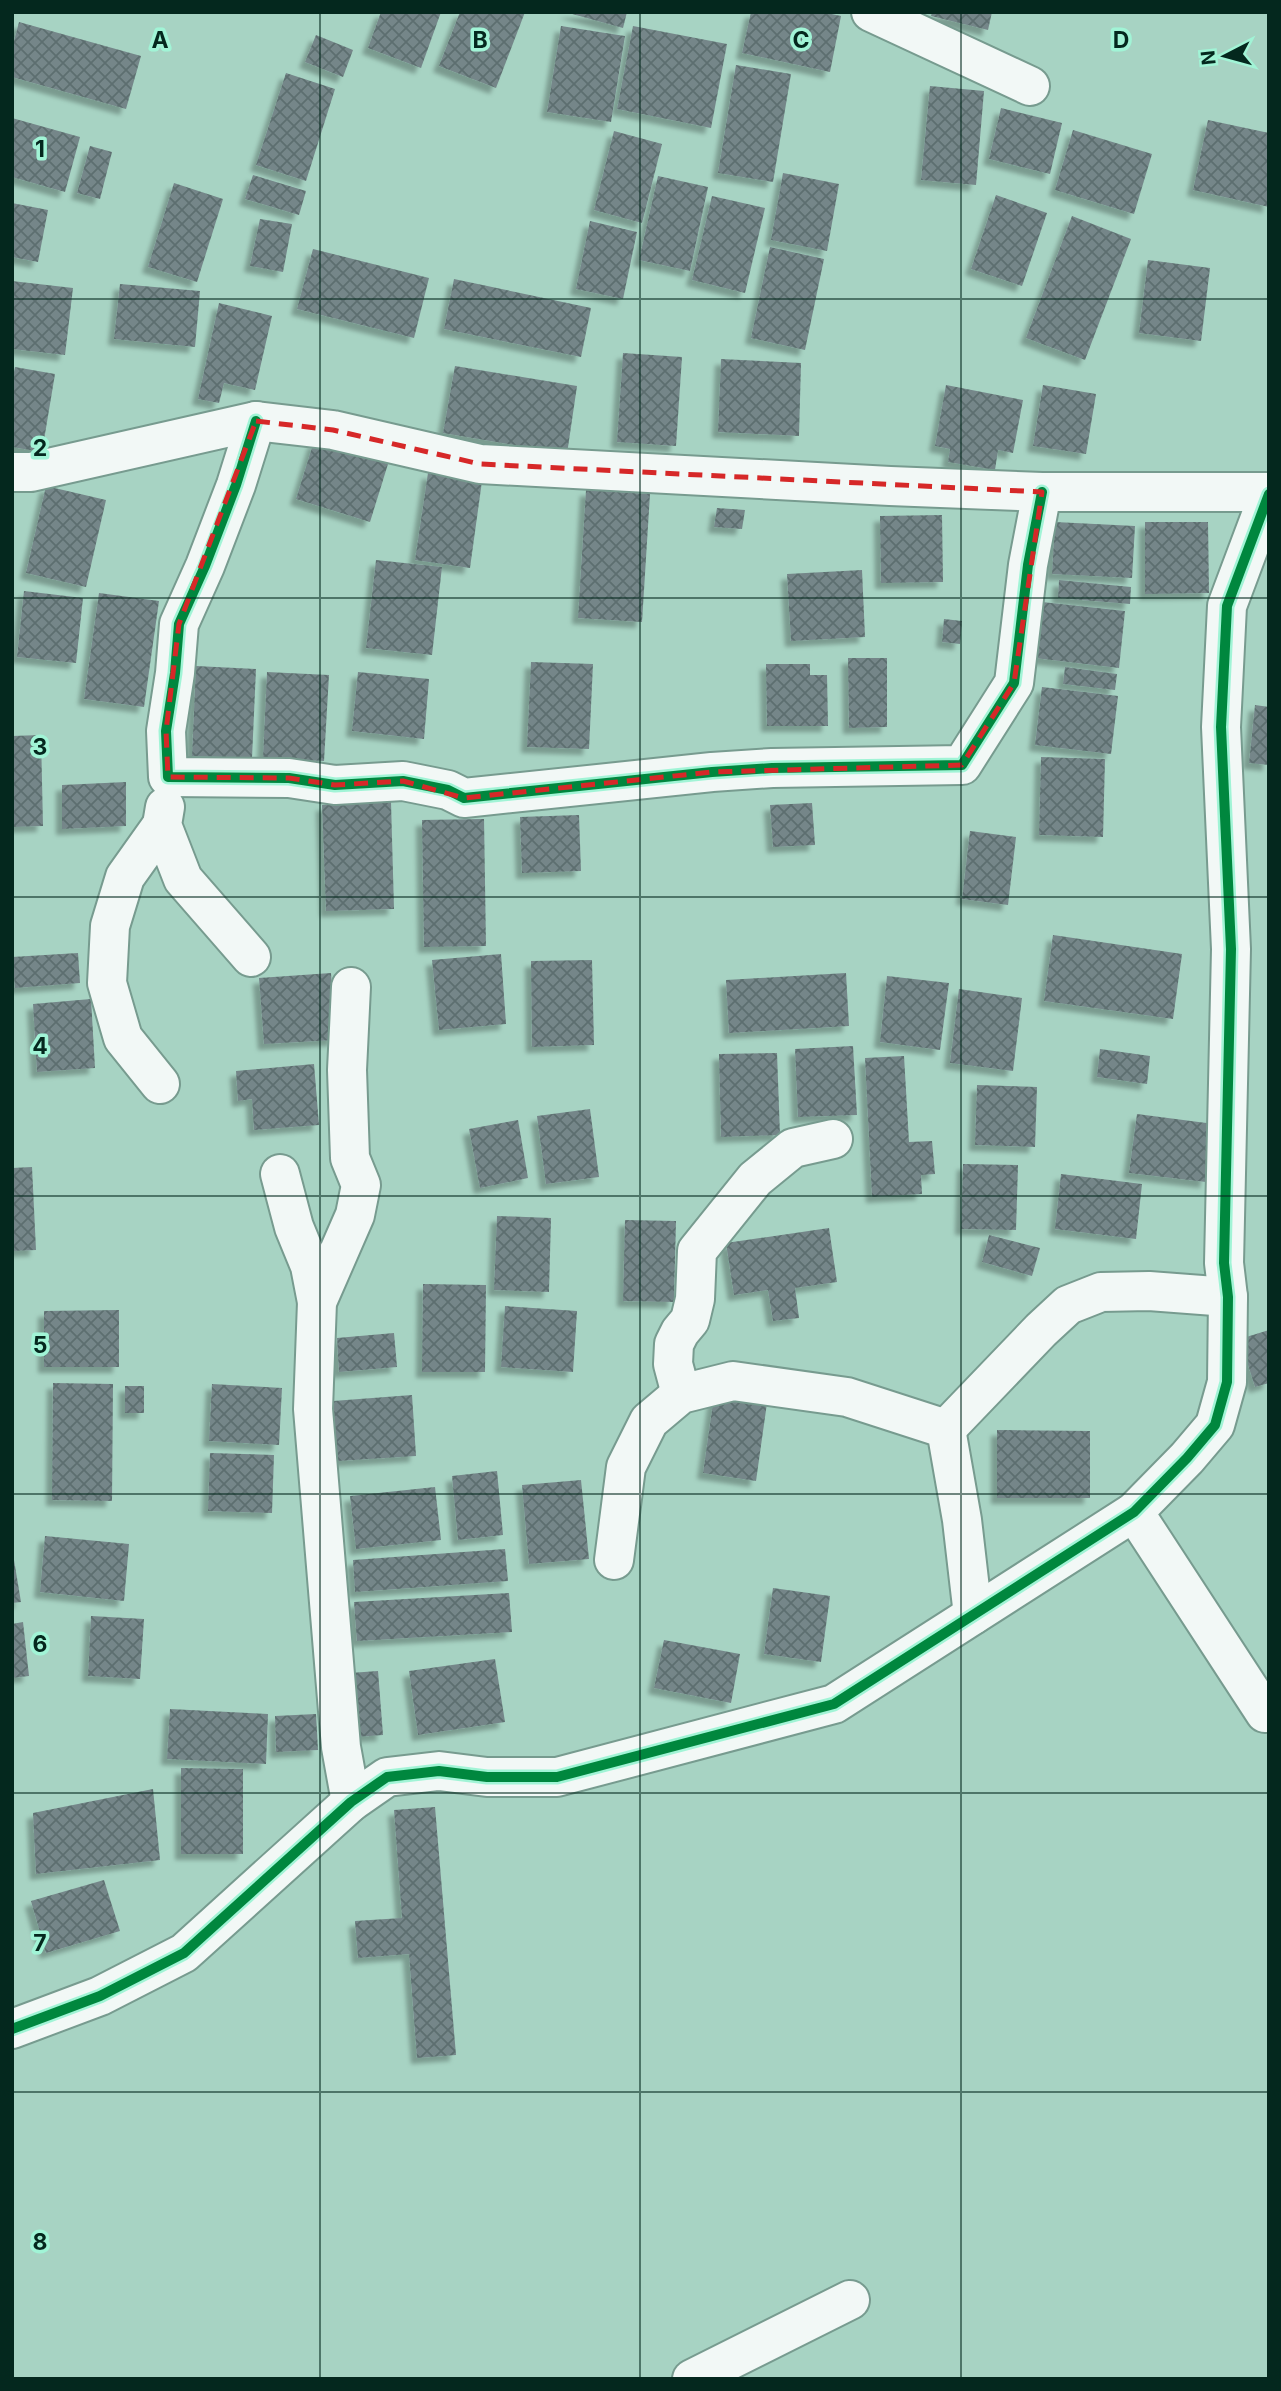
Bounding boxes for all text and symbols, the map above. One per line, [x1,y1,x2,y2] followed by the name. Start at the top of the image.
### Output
[1190,21,1260,91] north arrow
[151,26,169,54] text: A
[472,26,488,54] text: B
[792,26,810,54] text: C
[1113,26,1129,54] text: D
[1196,49,1221,66] text: N
[35,135,45,163] text: 1
[33,434,47,462] text: 2
[33,733,47,761] text: 3
[32,1032,48,1060] text: 4
[33,1331,47,1359] text: 5
[33,1630,47,1658] text: 6
[33,1929,47,1957] text: 7
[33,2228,47,2256] text: 8

